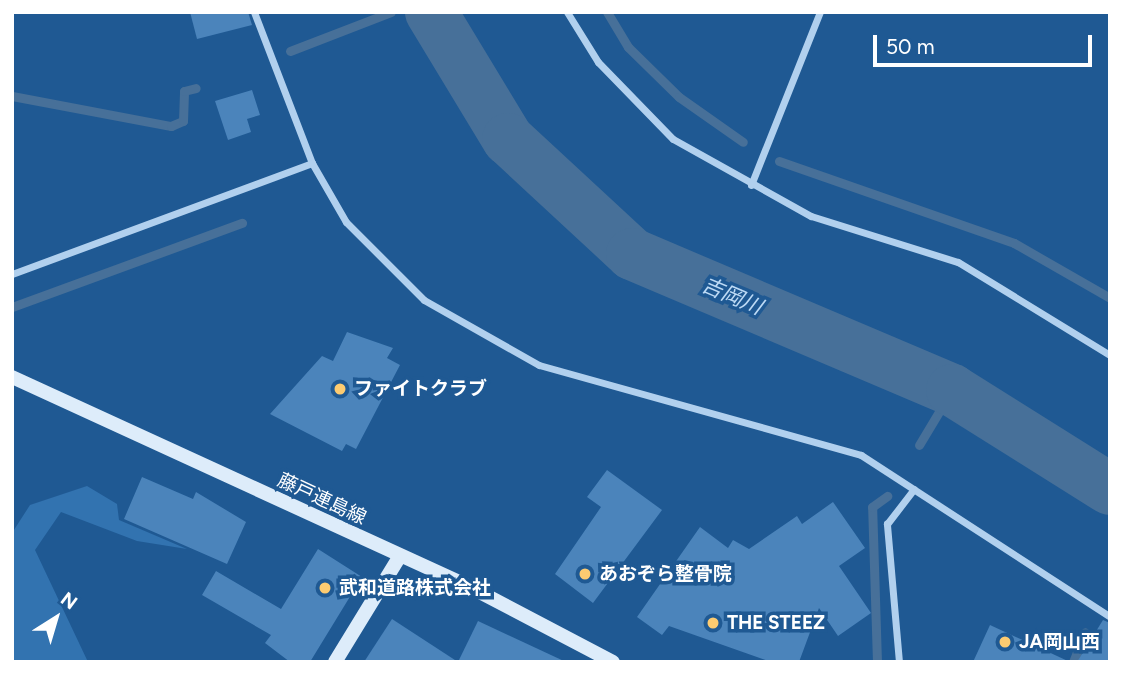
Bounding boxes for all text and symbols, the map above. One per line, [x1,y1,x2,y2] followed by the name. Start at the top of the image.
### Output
[877,21,1096,65] scale bar
[886,34,935,59] text: 50 m
[698,272,766,320] water label: 吉岡川
[354,378,487,400] place label: ファイトクラブ
[332,381,348,397] marker: ファイトクラブ
[274,469,370,529] street label: 藤戸連島線
[599,563,732,585] place label: あおぞら整骨院
[577,566,593,582] marker: あおぞら整骨院
[339,577,491,599] place label: 武和道路株式会社
[317,580,333,596] marker: 武和道路株式会社
[21,583,91,653] north arrow
[56,587,82,614] text: N
[727,612,825,634] place label: THE STEEZ
[705,615,721,631] marker: THE STEEZ
[1019,631,1100,653] place label: JA岡山西
[997,634,1013,650] marker: JA岡山西

